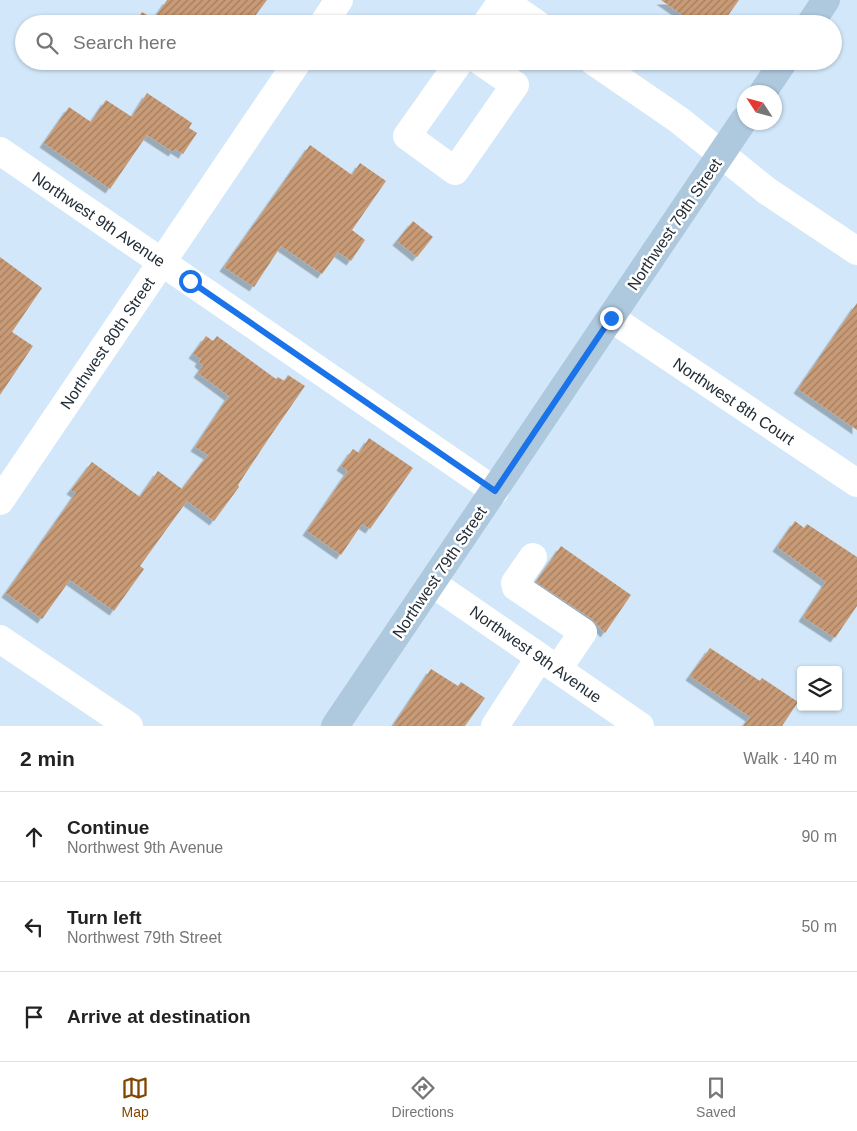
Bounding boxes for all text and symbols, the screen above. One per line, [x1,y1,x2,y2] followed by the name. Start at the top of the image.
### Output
[15,15,842,70] search box
[33,29,61,57] icon: search
[73,32,177,53] text: Search here
[737,85,782,130] north arrow
[624,155,725,293] street label: Northwest 79th Street
[29,169,168,270] street label: Northwest 9th Avenue
[179,270,202,293] route start
[57,274,158,412] street label: Northwest 80th Street
[600,307,623,330] route end
[670,355,798,449] street label: Northwest 8th Court
[389,503,490,641] street label: Northwest 79th Street
[467,603,605,706] street label: Northwest 9th Avenue
[797,666,842,711] map controls
[797,666,842,711] button: layers
[20,747,75,770] text: 2 min
[743,750,837,767] text: Walk · 140 m
[67,817,149,838] text: Continue
[20,823,48,851] icon: ahead
[801,828,837,845] text: 90 m
[67,839,223,856] text: Northwest 9th Avenue
[67,907,142,928] text: Turn left
[20,913,48,941] icon: left
[801,918,837,935] text: 50 m
[67,929,222,946] text: Northwest 79th Street
[20,1003,48,1031] icon: arrive
[67,1006,251,1027] text: Arrive at destination
[121,1074,149,1120] tab: Map
[392,1074,454,1120] tab: Directions
[696,1074,736,1120] tab: Saved

